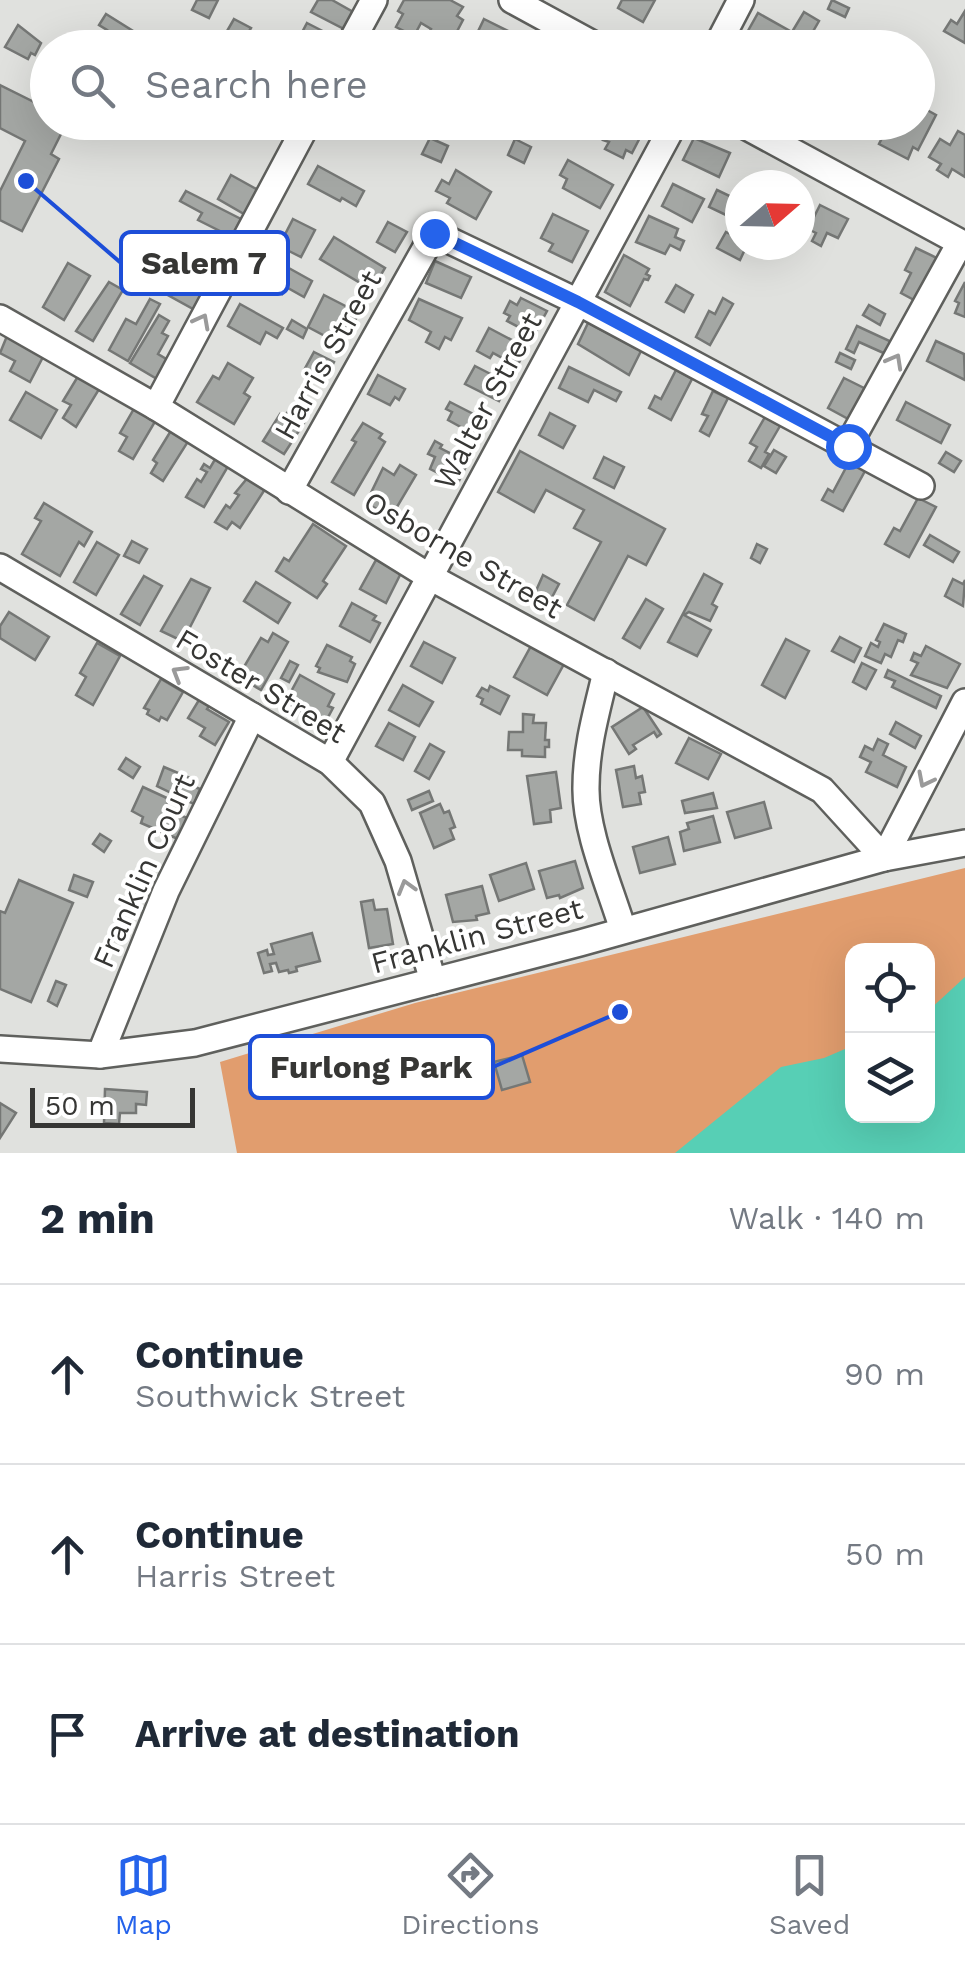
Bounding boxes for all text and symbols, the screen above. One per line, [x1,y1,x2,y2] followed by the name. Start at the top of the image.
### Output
[30,30,935,140] search box
[65,58,120,113] icon: search
[145,63,368,107] text: Search here
[725,170,815,260] north arrow
[412,211,458,257] route end
[121,232,288,294] callout: Salem 7
[141,244,267,282] text: Salem 7
[267,264,389,445] street label: Harris Street
[426,306,549,495] street label: Walter Street
[190,314,209,332] one-way arrow
[882,354,902,372] one-way arrow
[826,424,872,470] route start
[358,483,569,626] street label: Osborne Street
[170,621,353,750] street label: Foster Street
[172,666,190,685] one-way arrow
[85,768,202,973] street label: Franklin Court
[917,770,937,788] one-way arrow
[397,879,418,896] one-way arrow
[367,890,587,981] street label: Franklin Street
[845,943,935,1123] map controls
[845,943,935,1033] button: locate
[845,1033,935,1123] button: layers
[250,1036,493,1098] callout: Furlong Park
[270,1048,472,1086] text: Furlong Park
[30,1083,195,1128] scale bar
[45,1089,115,1122] text: 50 m
[40,1194,155,1243] text: 2 min
[728,1199,925,1237] text: Walk · 140 m
[135,1333,304,1377] text: Continue
[40,1347,95,1402] icon: ahead
[844,1355,925,1393] text: 90 m
[135,1377,405,1415] text: Southwick Street
[135,1513,304,1557] text: Continue
[40,1527,95,1582] icon: ahead
[845,1535,925,1573] text: 50 m
[135,1557,335,1595] text: Harris Street
[40,1707,95,1762] icon: arrive
[135,1712,520,1756] text: Arrive at destination
[115,1848,172,1941] tab: Map
[401,1848,540,1941] tab: Directions
[769,1848,850,1941] tab: Saved

